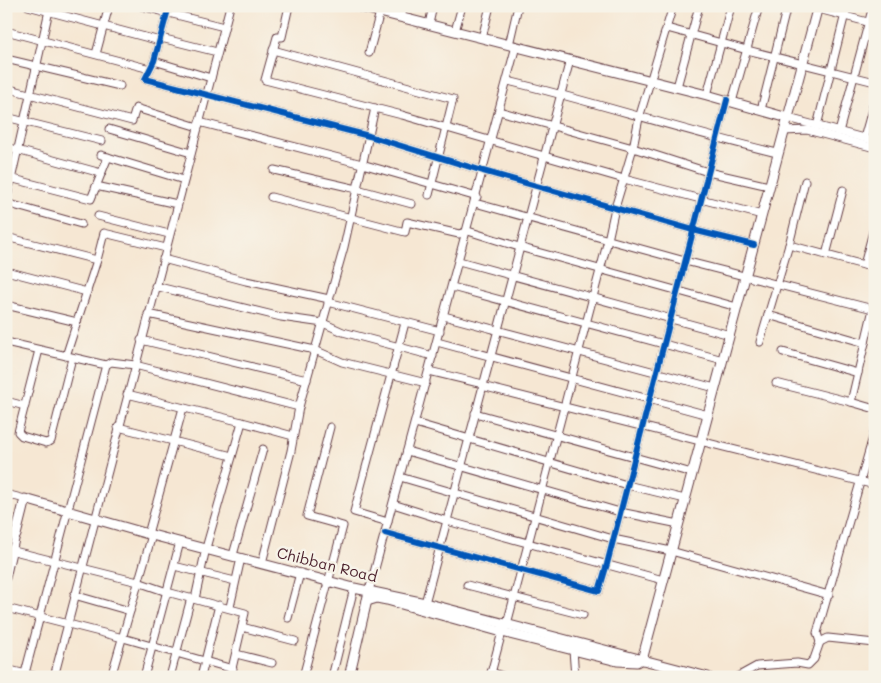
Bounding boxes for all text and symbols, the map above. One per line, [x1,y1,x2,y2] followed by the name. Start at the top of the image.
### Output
[275,542,379,586] street label: Chibban Road

